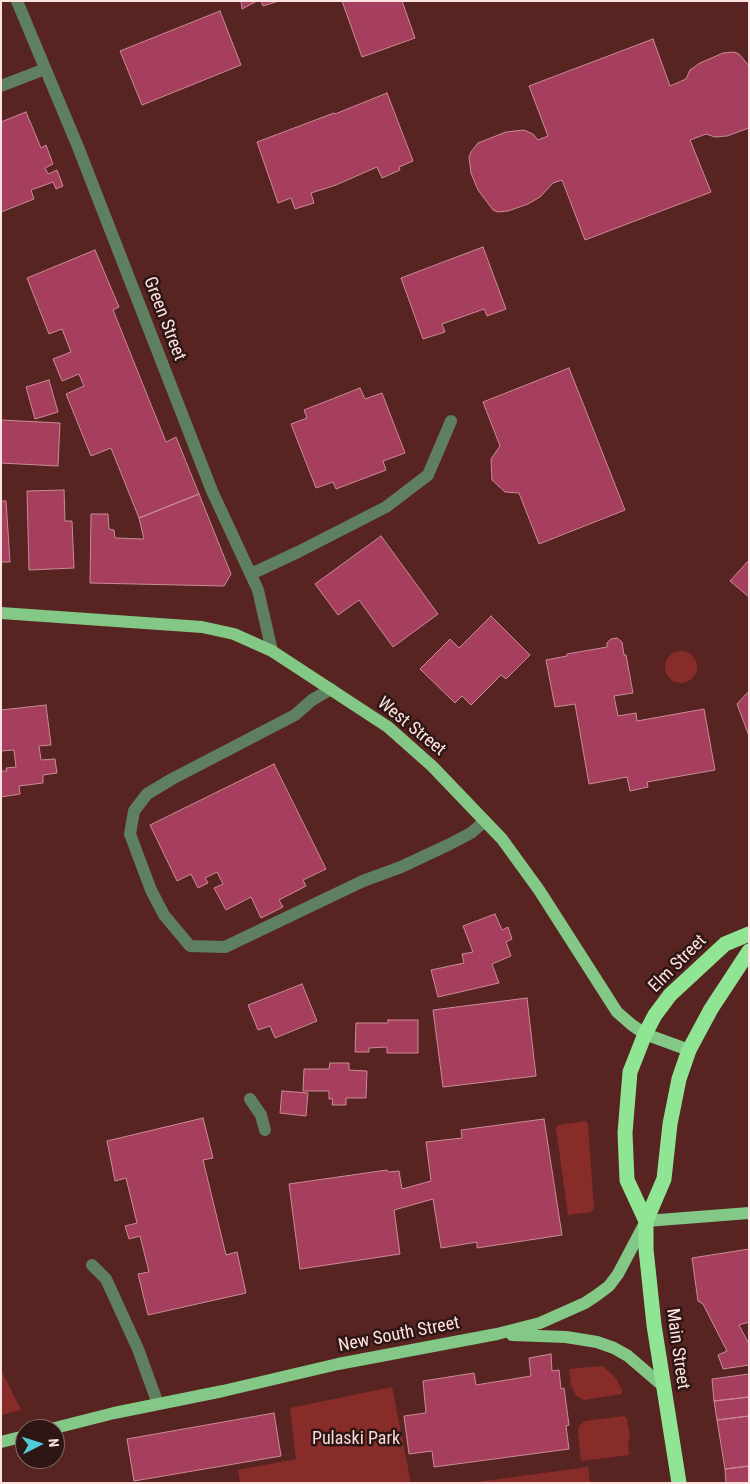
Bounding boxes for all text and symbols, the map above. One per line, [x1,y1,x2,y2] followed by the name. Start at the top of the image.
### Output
[138,274,190,364] street label: Green Street
[372,693,450,761] street label: West Street
[645,931,711,997] street label: Elm Street
[661,1307,693,1391] street label: Main Street
[337,1313,461,1357] street label: New South Street
[15,1419,65,1469] north arrow
[312,1428,400,1450] park label: Pulaski Park
[46,1438,62,1448] text: N

